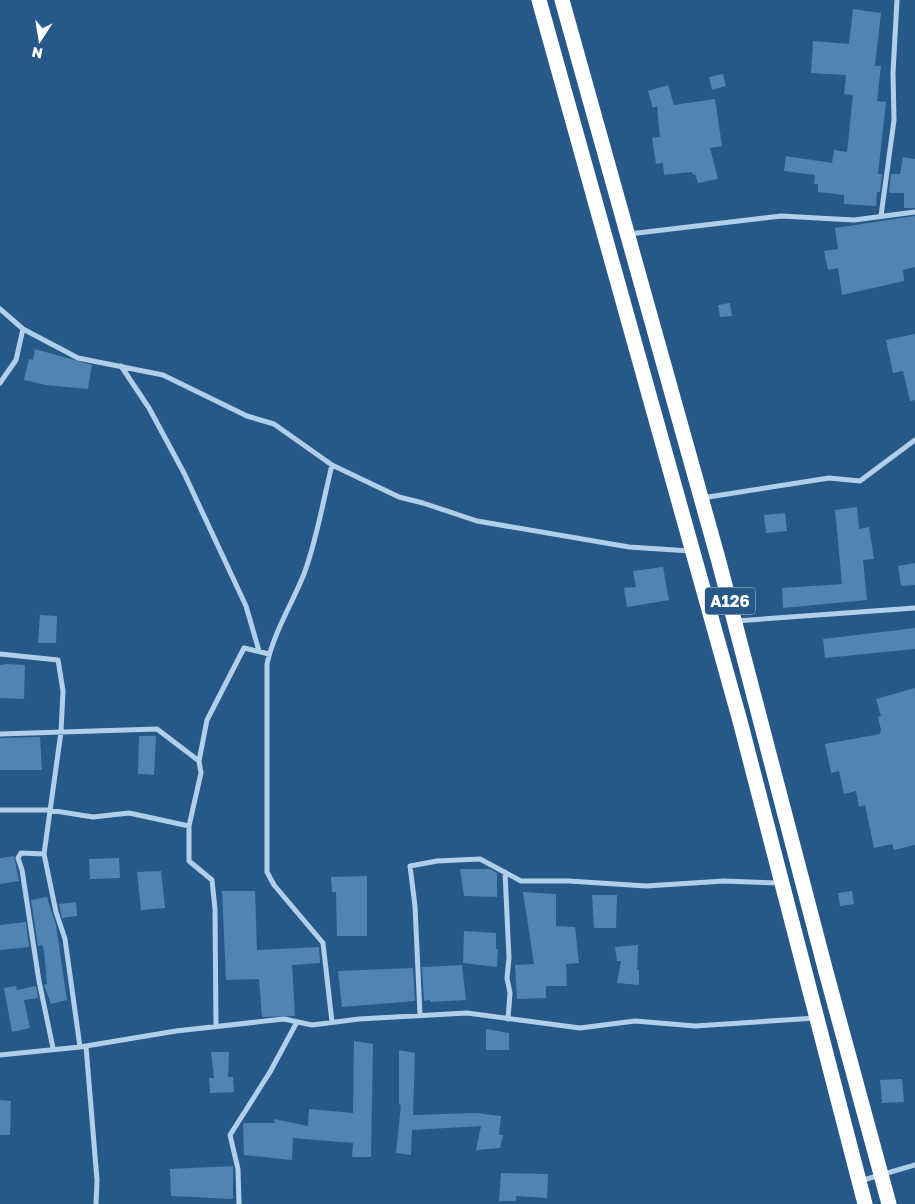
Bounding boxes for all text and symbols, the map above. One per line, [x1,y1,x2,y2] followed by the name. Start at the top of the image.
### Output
[15,15,65,65] north arrow
[30,44,44,63] text: N
[705,588,755,614] road number: A126

